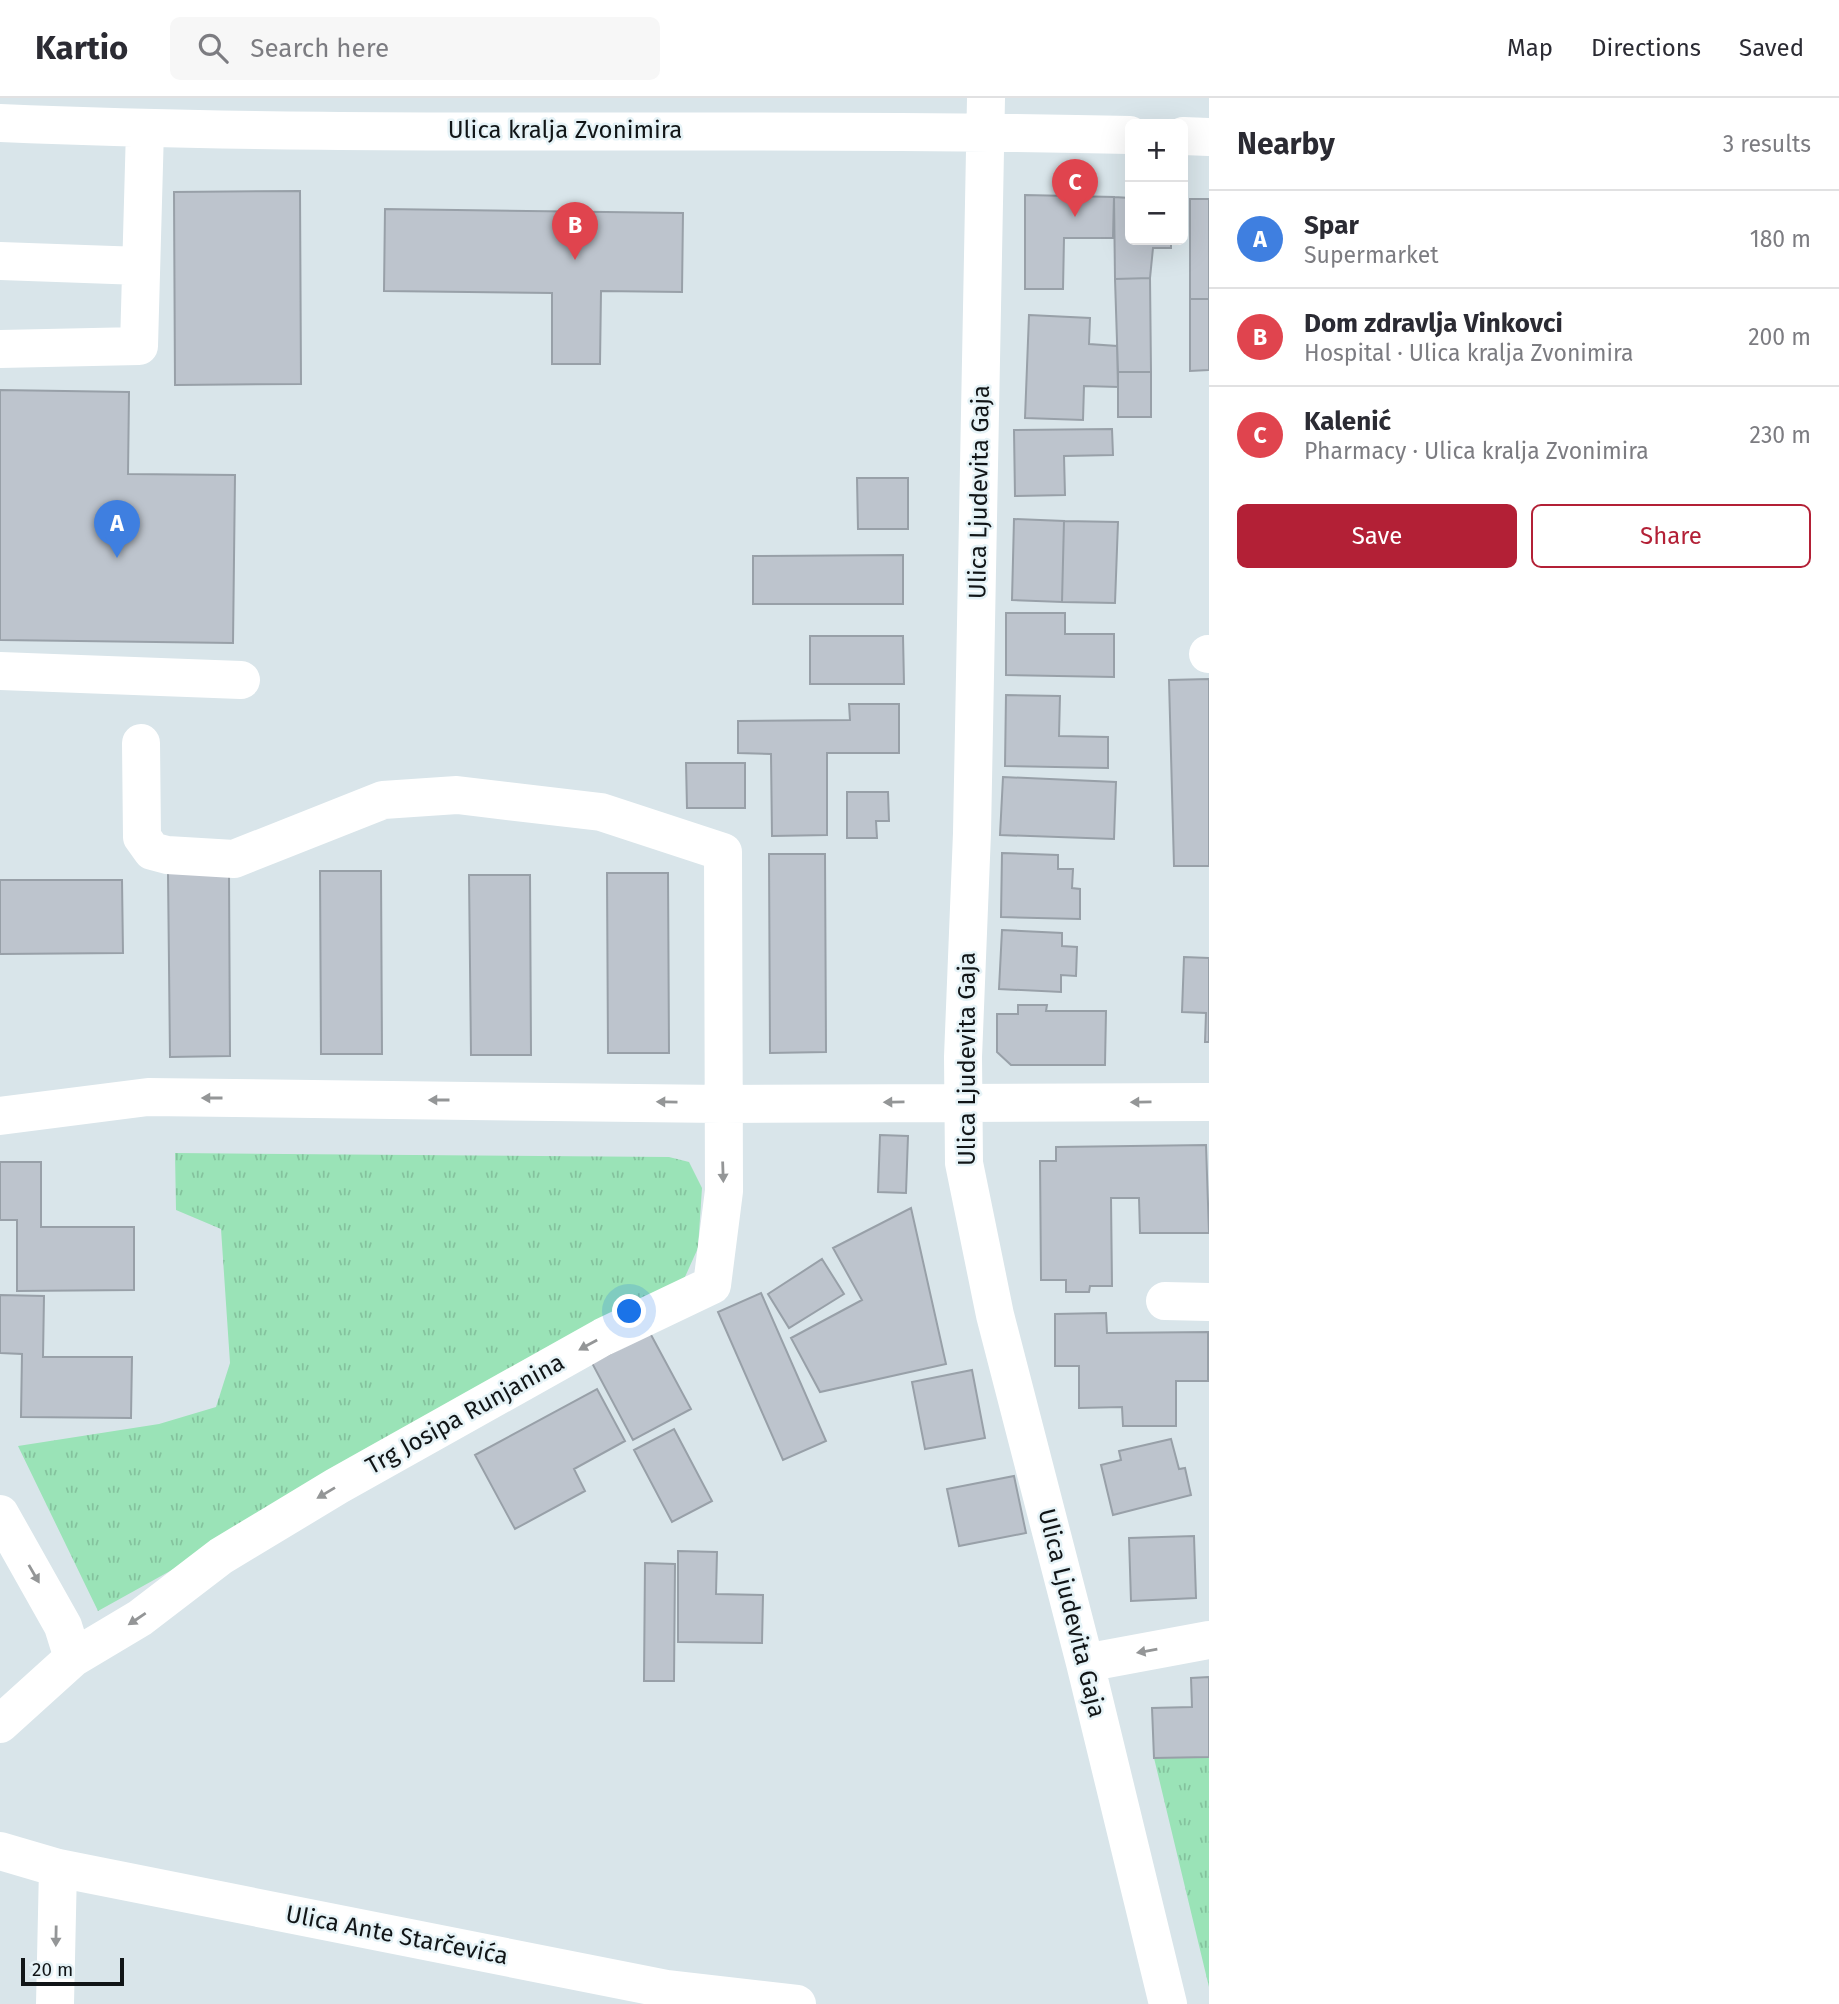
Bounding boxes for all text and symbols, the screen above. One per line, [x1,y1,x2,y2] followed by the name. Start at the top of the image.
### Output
[170,17,660,80] search box
[35,28,128,68] text: Kartio
[194,29,232,67] icon: search
[250,33,389,64] text: Search here
[1507,34,1553,62] text: Map
[1591,34,1701,62] text: Directions
[1739,34,1804,62] text: Saved
[448,116,682,144] street label: Ulica kralja Zvonimira
[1125,119,1188,245] map controls
[1125,119,1188,182] button: +
[1237,126,1335,162] text: Nearby
[1723,130,1811,158] text: 3 results
[1052,159,1098,217] pin: C
[1125,182,1188,245] button: −
[552,202,598,260] pin: B
[1304,210,1359,241] text: Spar
[1253,225,1267,253] text: A
[1750,225,1811,253] text: 180 m
[1304,241,1439,269] text: Supermarket
[1304,308,1563,339] text: Dom zdravlja Vinkovci
[1253,323,1267,351] text: B
[1748,323,1811,351] text: 200 m
[1304,339,1634,367] text: Hospital · Ulica kralja Zvonimira
[963,385,995,599] street label: Ulica Ljudevita Gaja
[1304,406,1391,437] text: Kalenić
[1253,421,1267,449] text: C
[1750,421,1811,449] text: 230 m
[1304,437,1649,465] text: Pharmacy · Ulica kralja Zvonimira
[94,500,140,558] pin: A
[1237,504,1517,568] button: Save
[1531,504,1811,568] button: Share
[953,952,981,1166] street label: Ulica Ljudevita Gaja
[201,1092,223,1104] one-way arrow
[428,1094,450,1106] one-way arrow
[883,1096,905,1108] one-way arrow
[1130,1096,1152,1108] one-way arrow
[656,1097,678,1108] one-way arrow
[718,1161,729,1183] one-way arrow
[612,1294,646,1328] your location
[579,1339,598,1351] one-way arrow
[361,1348,569,1480] street label: Trg Josipa Runjanina
[316,1486,335,1499] one-way arrow
[1033,1506,1111,1720] street label: Ulica Ljudevita Gaja
[28,1564,40,1583] one-way arrow
[127,1613,147,1626] one-way arrow
[1136,1646,1158,1657] one-way arrow
[283,1900,511,1970] street label: Ulica Ante Starčevića
[51,1925,62,1947] one-way arrow
[21,1955,124,1987] scale bar
[32,1958,73,1981] text: 20 m

